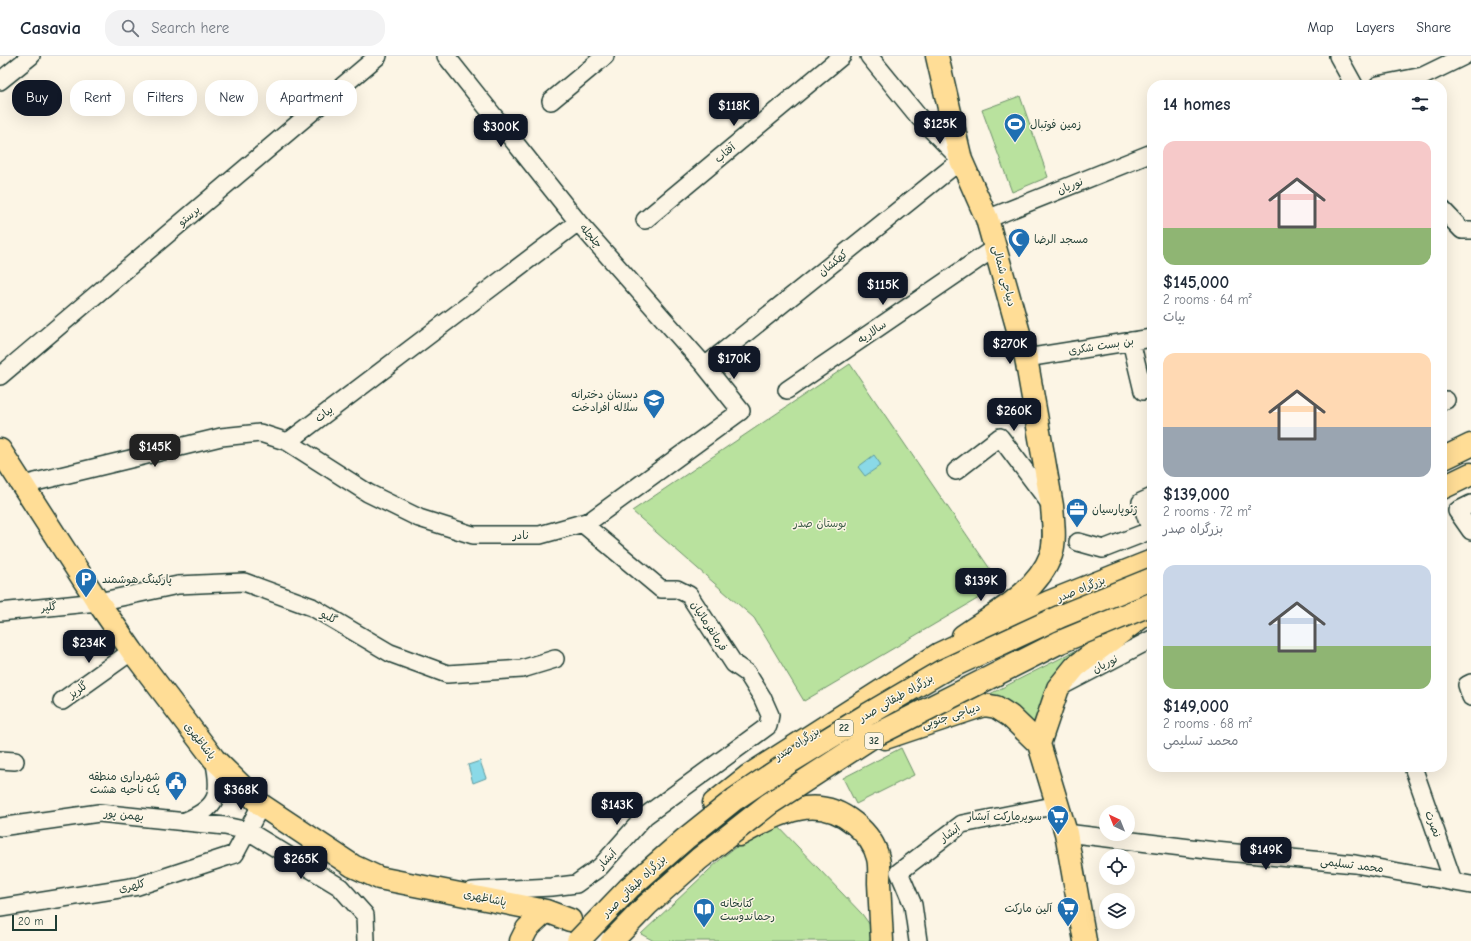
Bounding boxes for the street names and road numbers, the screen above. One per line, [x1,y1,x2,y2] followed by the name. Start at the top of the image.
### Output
[712,140,740,166] street label: آفتاب
[1055,175,1085,198] street label: نوریان
[175,203,203,230] street label: پرستو
[577,221,605,251] street label: چلچله
[989,244,1018,308] street label: دیباجی شمالی
[816,247,851,279] street label: کهکشان
[855,318,889,346] street label: سالاریه
[1067,334,1135,359] street label: بن بست شکرى
[312,403,336,426] street label: بیات
[512,529,529,542] street label: نادر
[1054,573,1107,606] street label: بزرگراه صدر
[688,599,730,653] street label: فرمانفرمائیان
[40,600,58,614] street label: گلپر
[317,607,340,628] street label: گلبو
[1090,652,1120,677] street label: نوریان
[856,671,936,726] street label: بزرگراه طبقاتی صدر
[65,679,90,702] street label: گلریز
[920,700,982,732] street label: دیباجی جنوبی
[182,720,218,762] street label: پاشاظهری
[835,720,853,736] road number: 22
[771,725,822,765] street label: بزرگراه صدر
[865,733,883,749] road number: 32
[102,806,144,825] street label: بهمن پور
[1422,809,1444,839] street label: نصرت
[936,820,964,846] street label: آبشار
[594,846,621,873] street label: آبشار
[599,852,669,921] street label: بزرگراه طبقاتی صدر
[1319,855,1384,876] street label: محمد تسلیمی
[117,877,147,895] street label: کلهری
[462,887,508,909] street label: پاشاظهری

